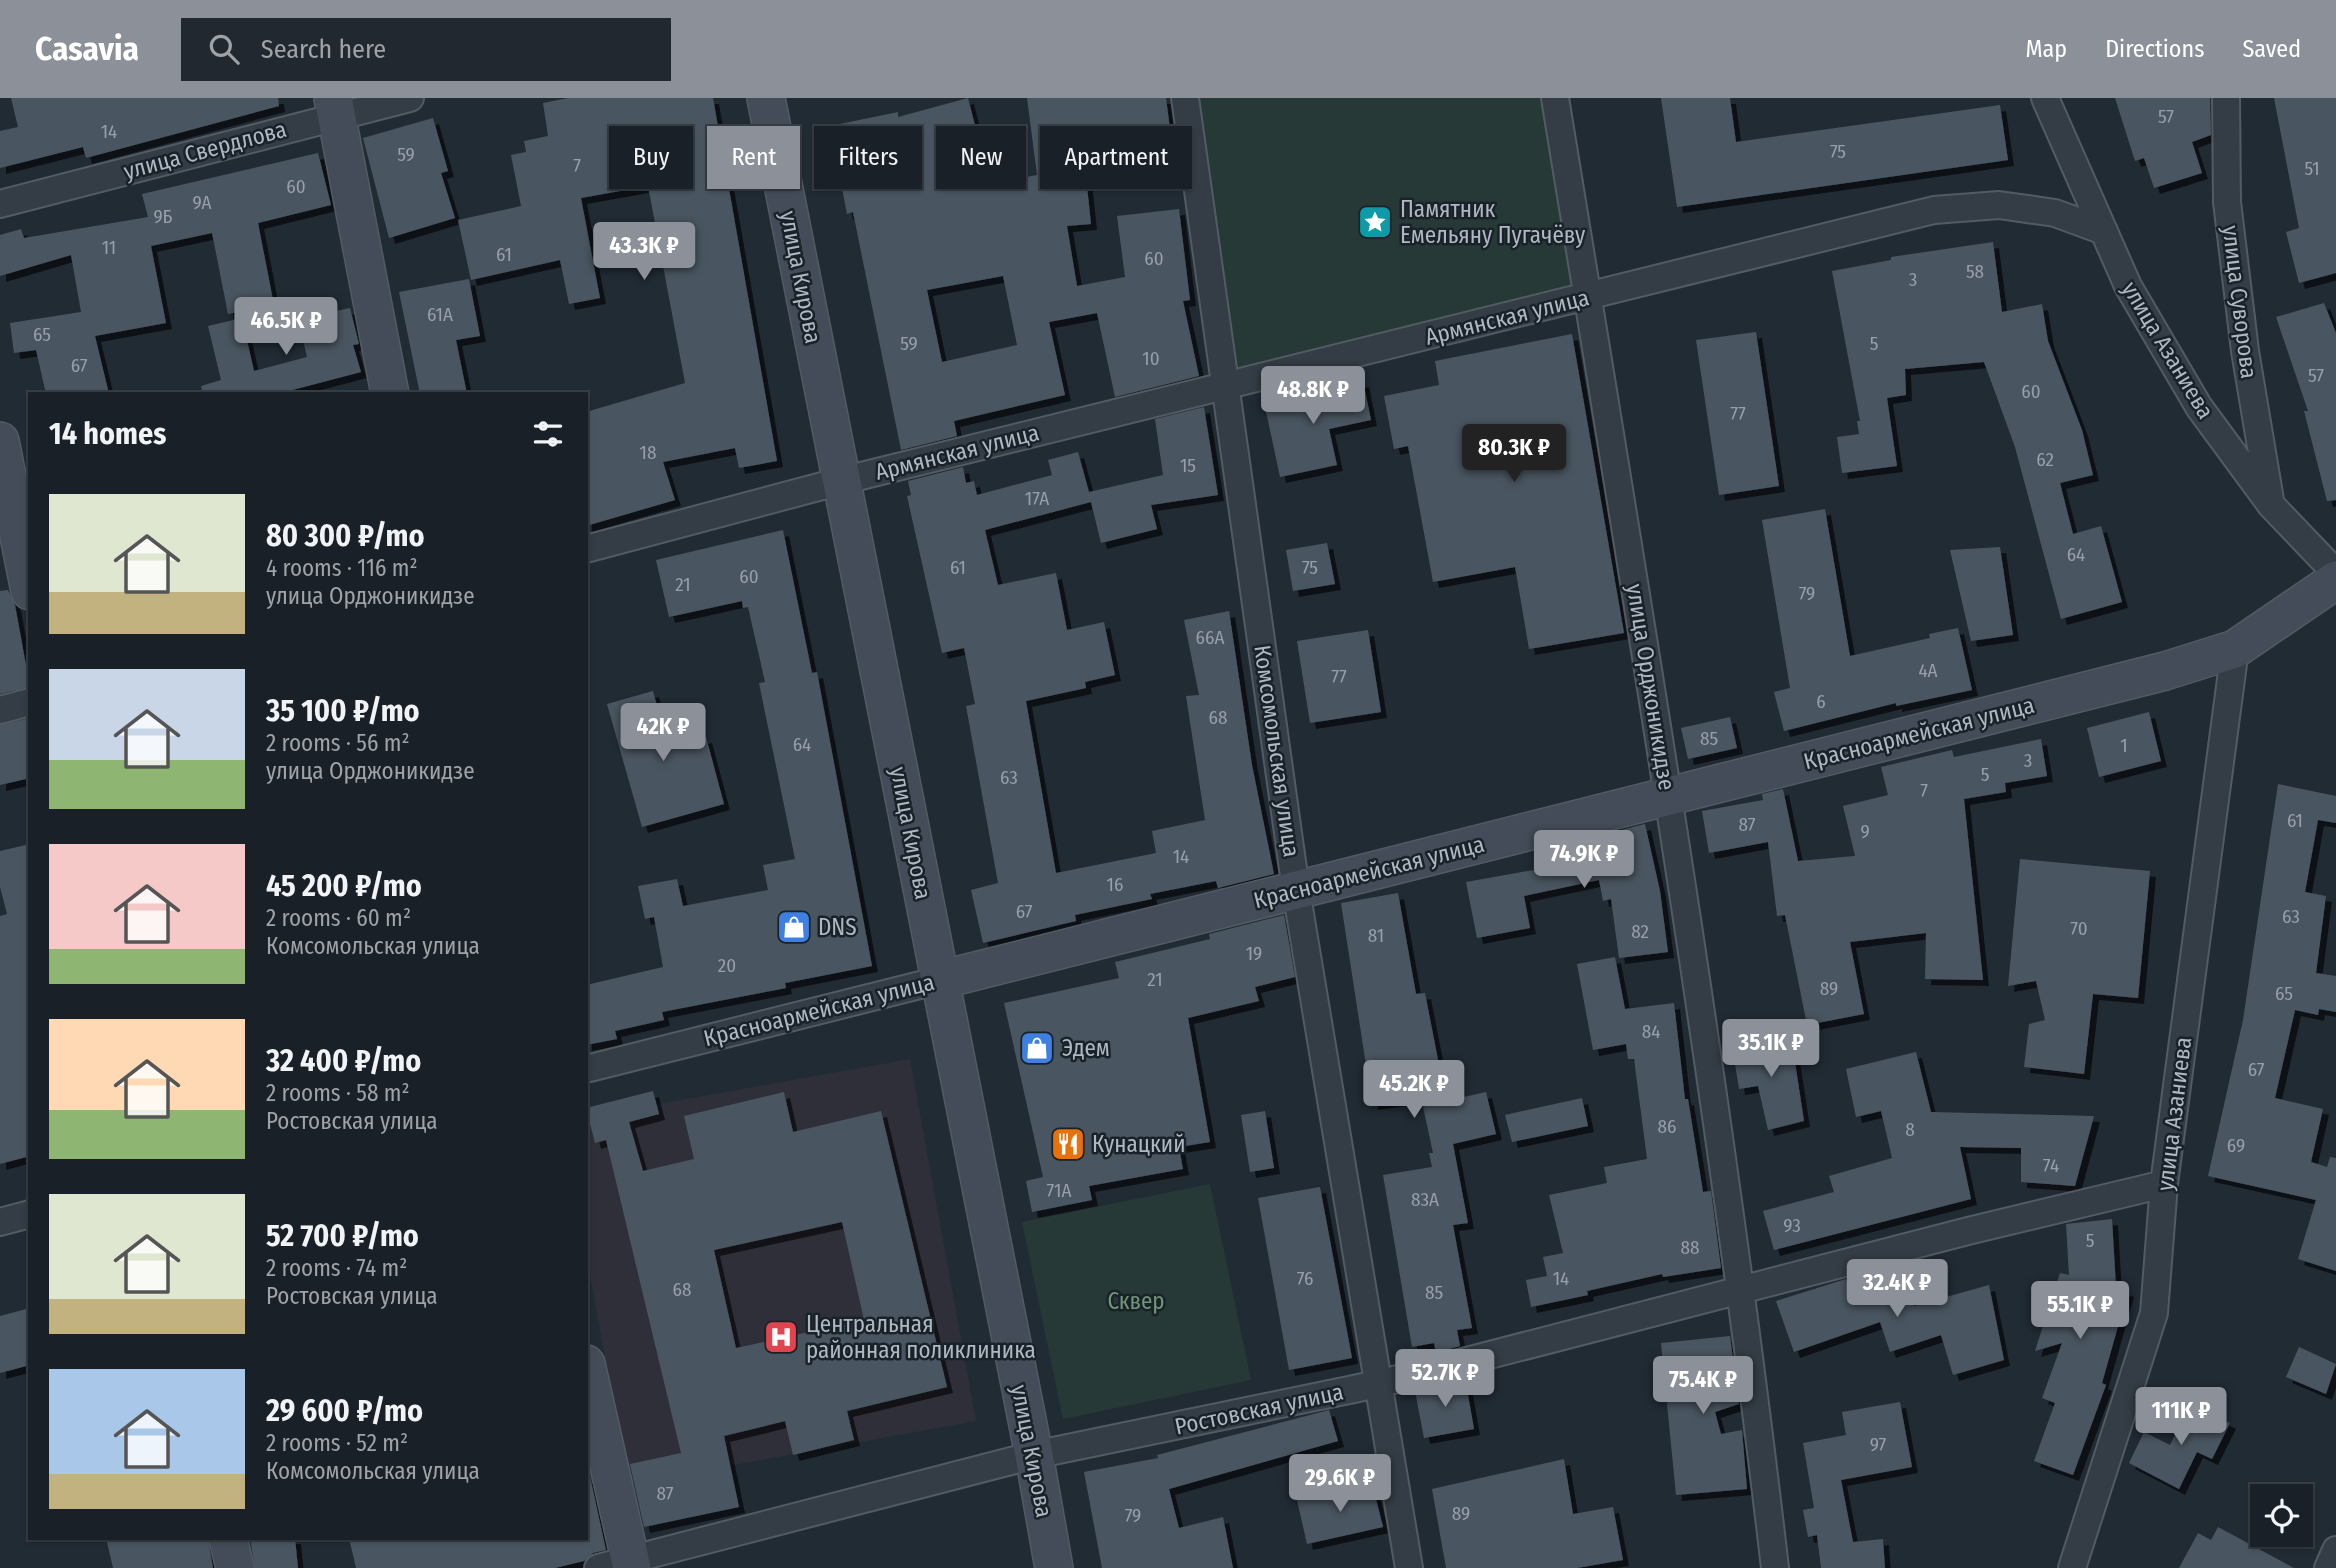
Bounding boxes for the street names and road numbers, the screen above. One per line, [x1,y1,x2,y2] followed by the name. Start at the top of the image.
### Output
[120,115,290,185] street label: улица Свердлова
[774,208,828,346] street label: улица Кирова
[2217,224,2263,380] street label: улица Суворова
[2116,276,2220,424] street label: улица Азаниева
[1422,283,1592,351] street label: Армянская улица
[872,418,1042,486] street label: Армянская улица
[1621,582,1681,792] street label: улица Орджоникидзе
[1248,643,1306,859] street label: Комсомольская улица
[1801,691,2037,775] street label: Красноармейская улица
[884,764,938,902] street label: улица Кирова
[1251,830,1487,914] street label: Красноармейская улица
[701,968,937,1052] street label: Красноармейская улица
[2151,1035,2197,1193] street label: улица Азаниева
[1172,1377,1346,1441] street label: Ростовская улица
[1005,1382,1059,1520] street label: улица Кирова

